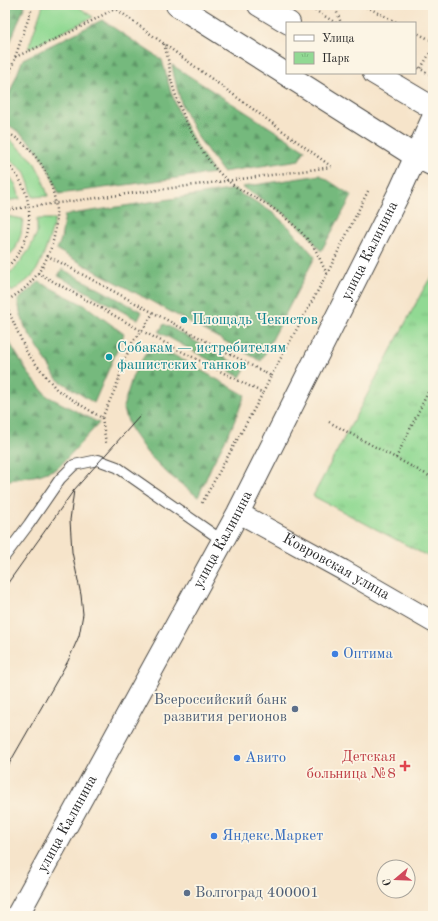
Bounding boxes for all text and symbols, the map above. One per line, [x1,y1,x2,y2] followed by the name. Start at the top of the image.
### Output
[286,22,416,74] legend
[322,33,355,45] text: Улица
[322,53,350,65] text: Парк
[339,199,401,303] street label: улица Калинина
[192,313,318,328] place label: Площадь Чекистов
[179,315,189,325] marker: Площадь Чекистов
[117,341,287,373] place label: Собакам — истребителям фашистских танков
[104,352,114,362] marker: Собакам — истребителям фашистских танков
[191,488,256,591] street label: улица Калинина
[280,531,393,603] street label: Ковровская улица
[343,647,394,662] place label: Оптима
[330,649,340,659] marker: Оптима
[154,693,287,725] place label: Всероссийский банк развития регионов
[290,704,300,714] marker: Всероссийский банк развития регионов
[307,750,396,782] place label: Детская больница №8
[245,751,286,766] place label: Авито
[232,753,242,763] marker: Авито
[399,760,411,772] marker: Детская больница №8
[35,772,100,875] street label: улица Калинина
[222,829,323,844] place label: Яндекс.Маркет
[209,831,219,841] marker: Яндекс.Маркет
[376,859,416,899] north arrow
[382,877,394,887] text: С
[195,886,319,901] place label: Волгоград 400001
[182,888,192,898] marker: Волгоград 400001

